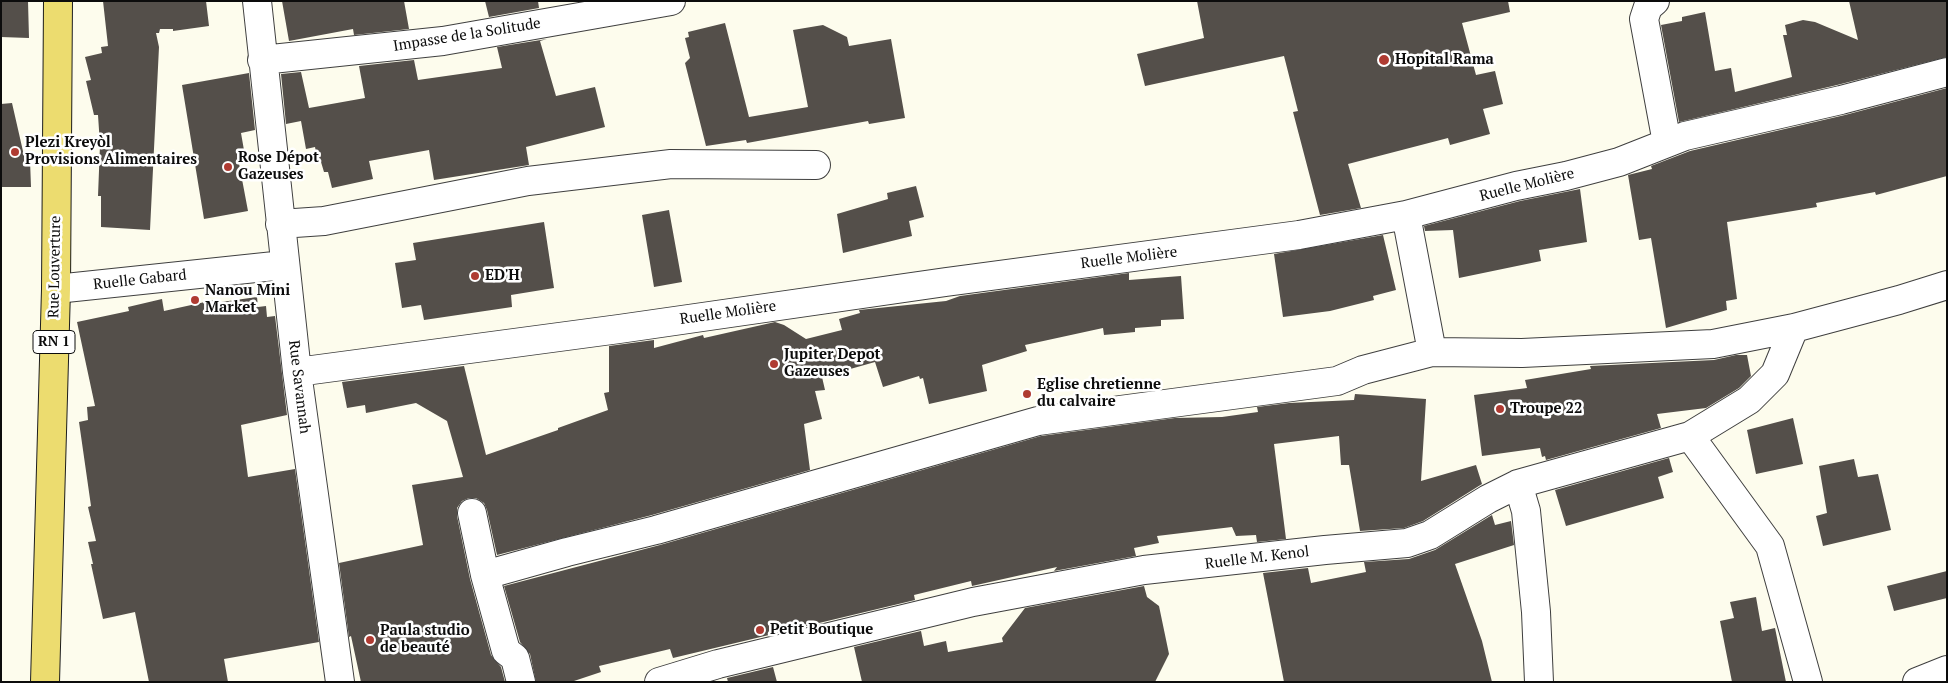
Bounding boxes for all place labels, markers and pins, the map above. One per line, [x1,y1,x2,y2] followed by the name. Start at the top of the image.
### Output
[1395,51,1494,69] place label: Hopital Rama
[1377,53,1391,67] marker: Hopital Rama
[25,134,197,169] place label: Plezi Kreyòl Provisions Alimentaires
[9,146,21,158] marker: Plezi Kreyòl Provisions Alimentaires
[238,149,319,184] place label: Rose Dépot Gazeuses
[222,161,234,173] marker: Rose Dépot Gazeuses
[485,267,520,285] place label: ED'H
[469,270,481,282] marker: ED'H
[205,282,290,317] place label: Nanou Mini Market
[189,294,201,306] marker: Nanou Mini Market
[784,346,881,381] place label: Jupiter Depot Gazeuses
[768,358,780,370] marker: Jupiter Depot Gazeuses
[1037,376,1161,411] place label: Eglise chretienne du calvaire
[1021,388,1033,400] marker: Eglise chretienne du calvaire
[1510,400,1582,418] place label: Troupe 22
[1494,403,1506,415] marker: Troupe 22
[770,621,873,639] place label: Petit Boutique
[380,622,470,657] place label: Paula studio de beauté
[754,624,766,636] marker: Petit Boutique
[364,634,376,646] marker: Paula studio de beauté

